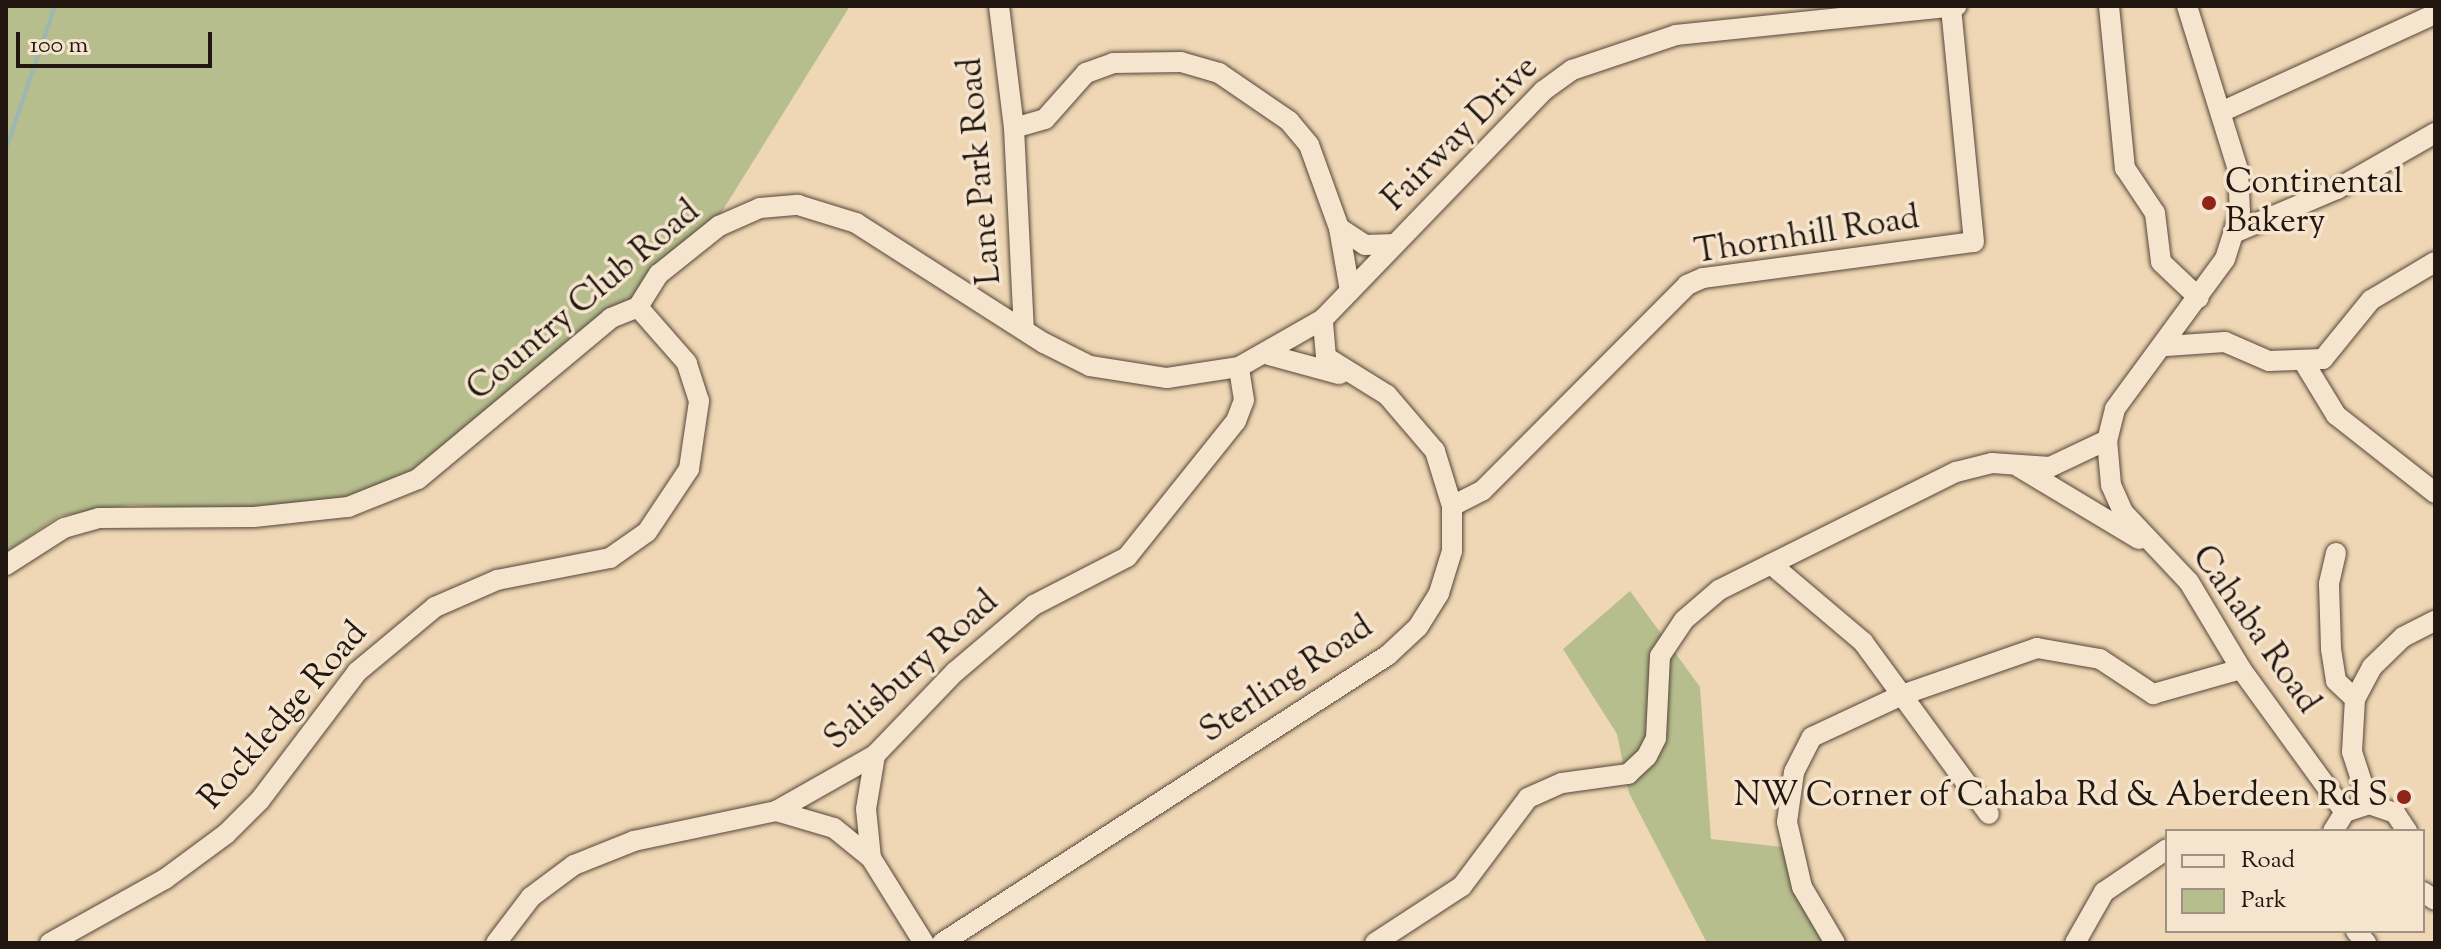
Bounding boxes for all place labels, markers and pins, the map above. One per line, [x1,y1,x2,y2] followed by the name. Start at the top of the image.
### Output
[2225,163,2403,242] place label: Continental Bakery
[2200,194,2218,212] marker: Continental Bakery
[1734,777,2388,817] place label: NW Corner of Cahaba Rd & Aberdeen Rd S
[2395,788,2413,806] marker: NW Corner of Cahaba Rd & Aberdeen Rd S

